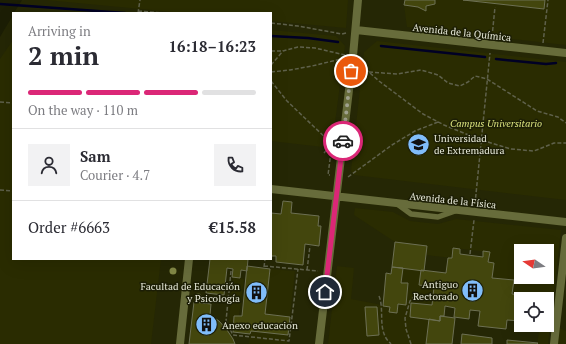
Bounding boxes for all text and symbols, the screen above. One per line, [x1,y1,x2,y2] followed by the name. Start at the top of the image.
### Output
[412,21,512,44] street label: Avenida de la Química
[28,22,91,40] text: Arriving in
[169,36,256,56] text: 16:18–16:23
[28,38,99,72] text: 2 min
[334,54,368,88] pin
[340,60,362,82] icon: bag
[28,101,138,119] text: On the way · 110 m
[450,117,542,130] park label: Campus Universitario
[323,121,363,161] courier
[332,130,354,152] icon: car
[405,131,431,157] school or university icon: Universidad de Extremadura
[434,132,504,157] place label: Universidad de Extremadura
[28,144,70,186] button: person
[214,144,256,186] button: phone
[80,146,111,166] text: Sam
[80,166,150,184] text: Courier · 4.7
[409,189,497,212] street label: Avenida de la Física
[28,217,110,237] text: Order #6663
[209,217,256,237] text: €15.58
[514,244,554,284] north arrow
[514,244,554,332] map controls
[308,275,342,309] pin
[460,277,486,303] building icon: Antiguo Rectorado
[413,278,458,303] place label: Antiguo Rectorado
[243,279,269,305] building icon: Facultad de Educación y Psicología
[140,280,240,305] place label: Facultad de Educación y Psicología
[314,281,336,303] icon: home
[514,292,554,332] button: locate
[194,312,220,338] building icon: Anexo educacion
[222,319,298,332] place label: Anexo educacion

